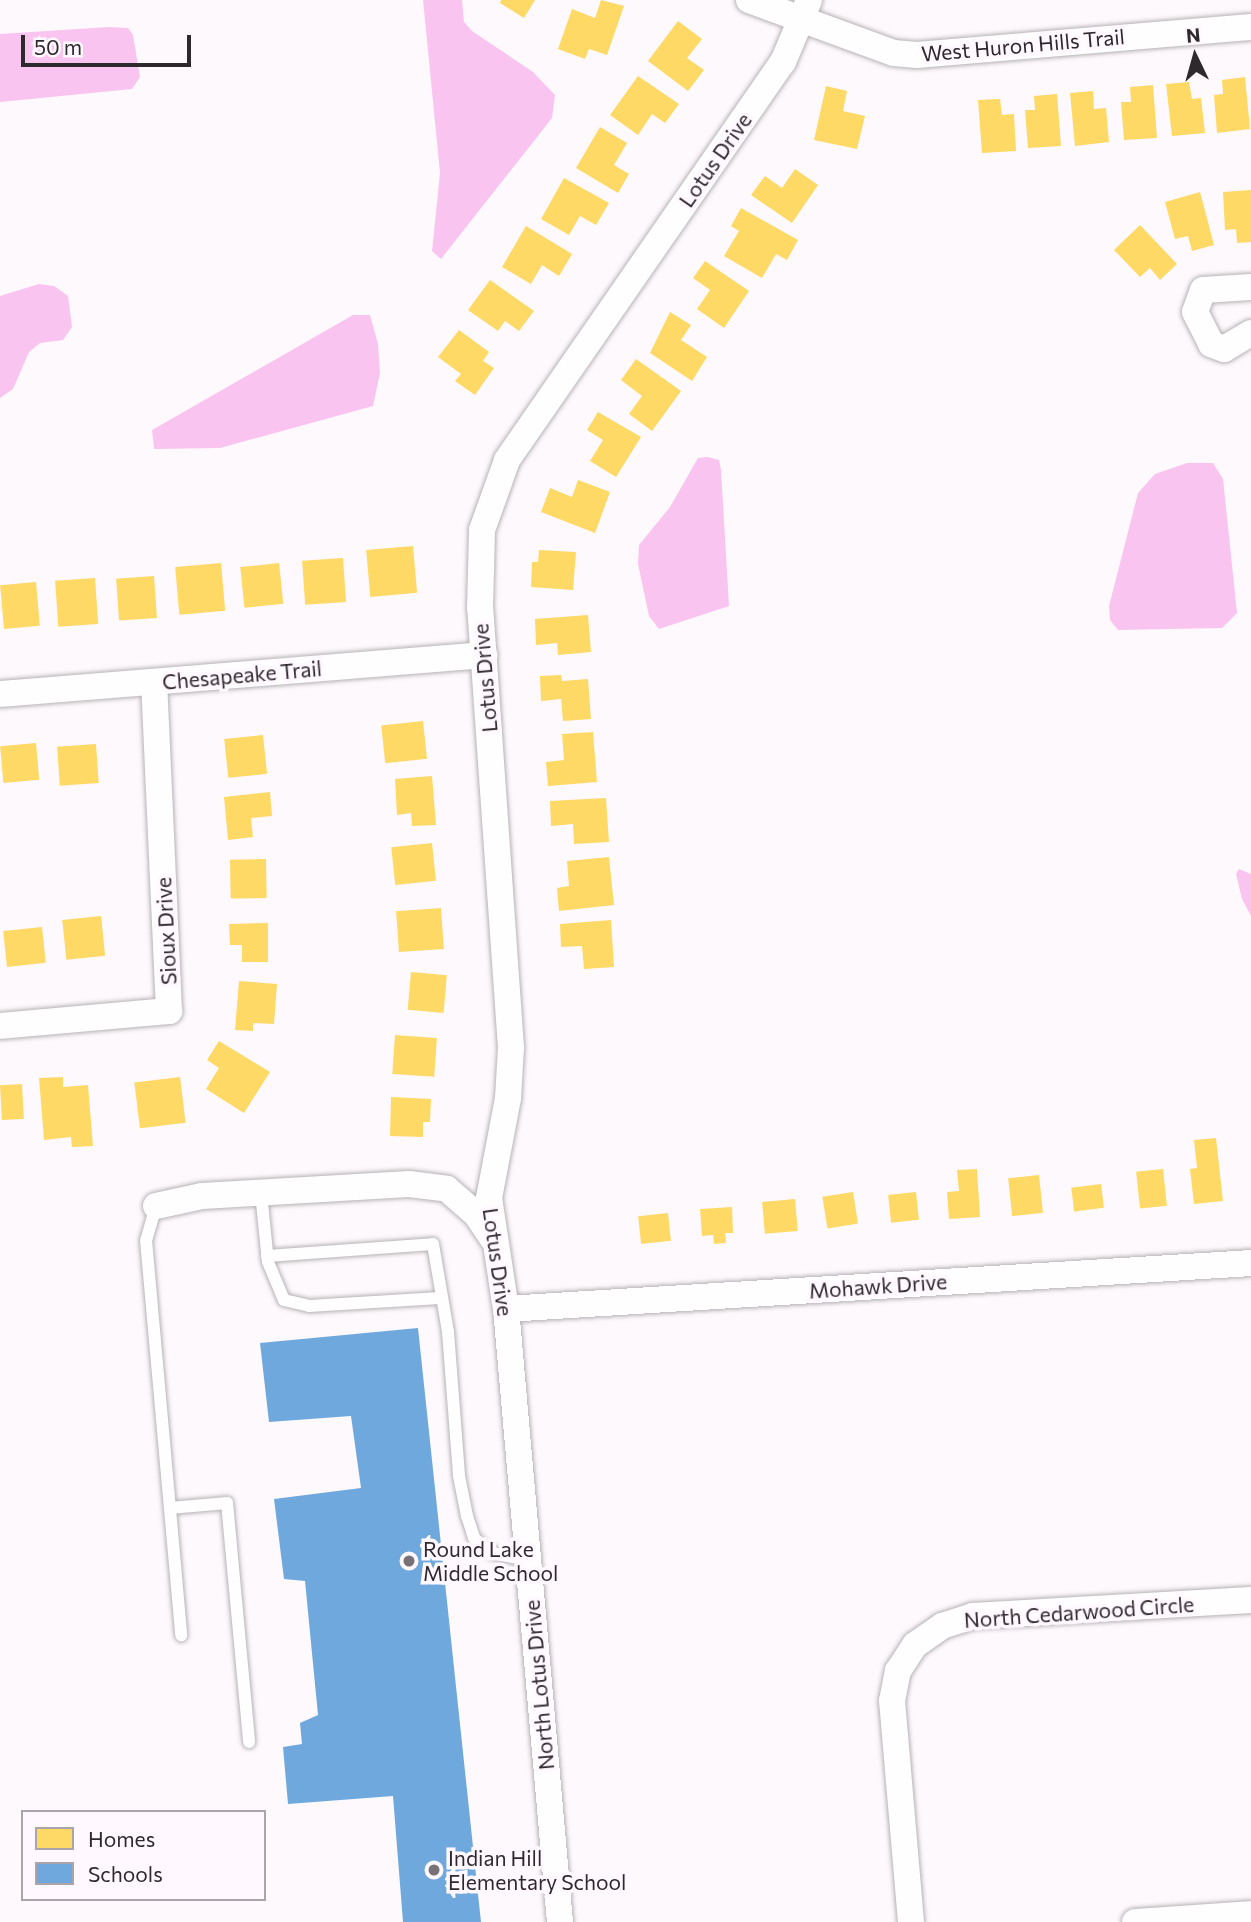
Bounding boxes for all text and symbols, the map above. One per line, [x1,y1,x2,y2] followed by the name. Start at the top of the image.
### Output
[24,21,194,65] scale bar
[1160,21,1230,91] north arrow
[1185,23,1201,47] text: N
[920,24,1126,66] street label: West Huron Hills Trail
[34,34,82,59] text: 50 m
[673,108,757,212] street label: Lotus Drive
[468,623,502,733] street label: Lotus Drive
[161,655,323,695] street label: Chesapeake Trail
[151,876,181,986] street label: Sioux Drive
[478,1206,518,1318] street label: Lotus Drive
[808,1269,948,1303] street label: Mohawk Drive
[423,1536,558,1586] place label: Round Lake Middle School
[401,1553,417,1569] marker: Round Lake Middle School
[963,1591,1195,1633] street label: North Cedarwood Circle
[519,1599,559,1771] street label: North Lotus Drive
[21,1810,266,1901] legend
[88,1826,155,1851] text: Homes
[448,1845,626,1895] place label: Indian Hill Elementary School
[88,1861,163,1886] text: Schools
[426,1862,442,1878] marker: Indian Hill Elementary School

